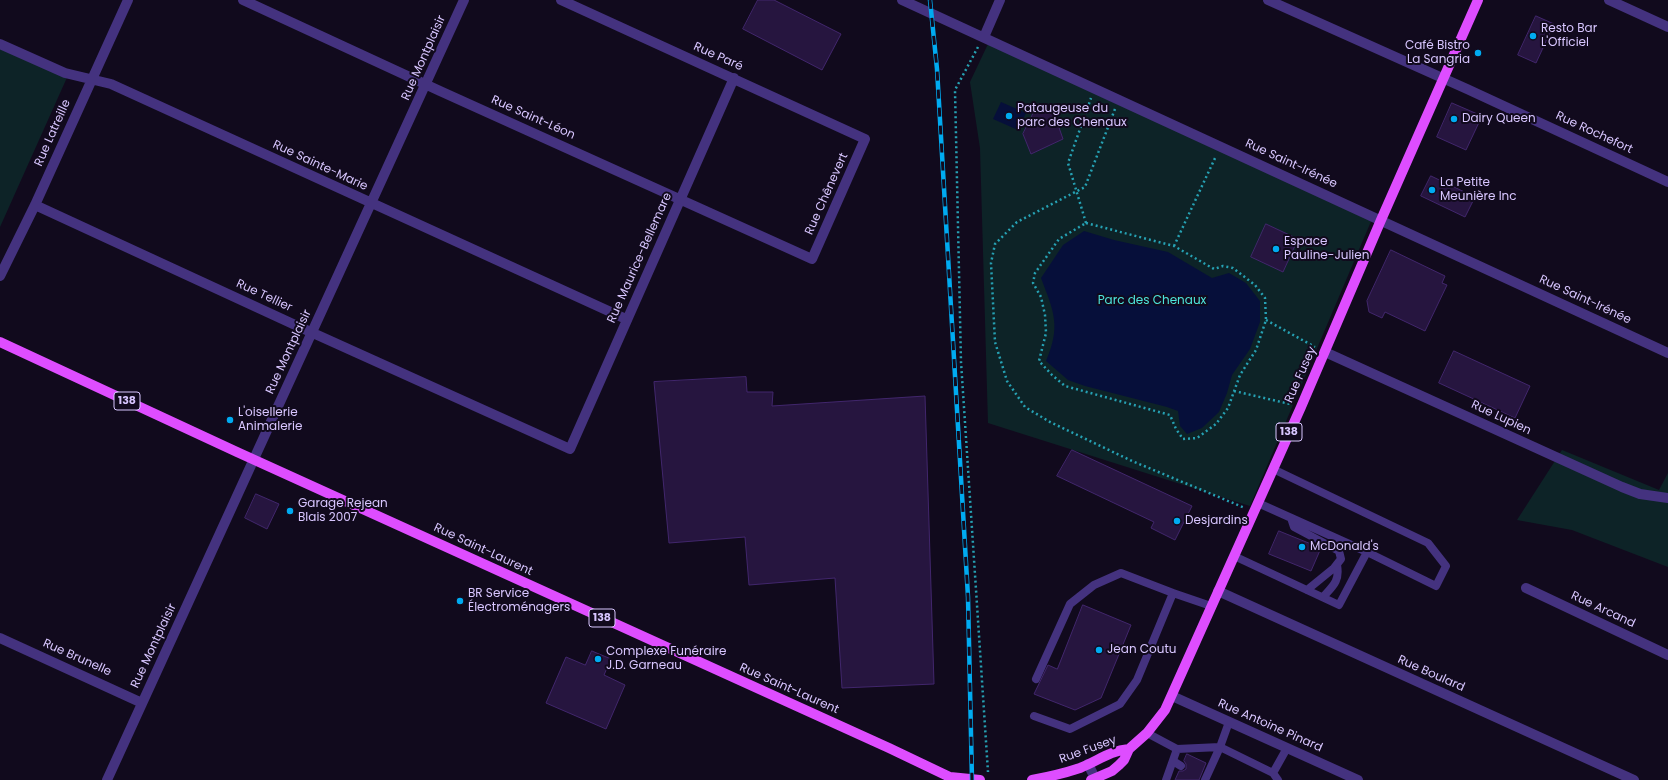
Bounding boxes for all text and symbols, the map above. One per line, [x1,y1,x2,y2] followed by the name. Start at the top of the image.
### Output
[399,13,449,103] street label: Rue Montplaisir
[1541,22,1597,50] place label: Resto Bar L'Officiel
[1528,31,1538,41] marker: Resto Bar L'Officiel
[1405,39,1470,67] place label: Café Bistro La Sangria
[691,40,745,74] street label: Rue Paré
[1473,48,1483,58] marker: Café Bistro La Sangria
[489,93,577,143] street label: Rue Saint-Léon
[32,97,74,169] street label: Rue Latreille
[1017,102,1127,130] place label: Pataugeuse du parc des Chenaux
[1553,109,1635,157] street label: Rue Rochefort
[1004,111,1014,121] marker: Pataugeuse du parc des Chenaux
[1462,112,1536,126] place label: Dairy Queen
[1449,114,1459,124] marker: Dairy Queen
[1243,136,1339,192] street label: Rue Saint-Irénée
[270,138,370,194] street label: Rue Sainte-Marie
[802,151,852,237] street label: Rue Chênevert
[1440,176,1517,204] place label: La Petite Meunière Inc
[1427,185,1437,195] marker: La Petite Meunière Inc
[605,191,675,325] street label: Rue Maurice-Bellemare
[1284,235,1369,263] place label: Espace Pauline-Julien
[1271,244,1281,254] marker: Espace Pauline-Julien
[1537,272,1633,328] street label: Rue Saint-Irénée
[234,277,294,315] street label: Rue Tellier
[1098,294,1206,308] park label: Parc des Chenaux
[263,307,315,397] street label: Rue Montplaisir
[1282,345,1320,405] street label: Rue Fusey
[114,392,140,410] road number: 138
[1469,398,1533,438] street label: Rue Lupien
[238,406,302,434] place label: L'oisellerie Animalerie
[225,415,235,425] marker: L'oisellerie Animalerie
[1276,423,1302,441] road number: 138
[298,497,388,525] place label: Garage Rejean Blais 2007
[285,506,295,516] marker: Garage Rejean Blais 2007
[1185,514,1248,528] place label: Desjardins
[1172,516,1182,526] marker: Desjardins
[431,521,535,579] street label: Rue Saint-Laurent
[1310,540,1379,554] place label: McDonald's
[1297,542,1307,552] marker: McDonald's
[468,587,570,615] place label: BR Service Électroménagers
[1569,589,1637,631] street label: Rue Arcand
[455,596,465,606] marker: BR Service Électroménagers
[128,601,180,691] street label: Rue Montplaisir
[589,609,615,627] road number: 138
[40,636,114,680] street label: Rue Brunelle
[1107,643,1176,657] place label: Jean Coutu
[606,645,727,673] place label: Complexe Funéraire J.D. Garneau
[1094,645,1104,655] marker: Jean Coutu
[1395,653,1467,695] street label: Rue Boulard
[593,654,603,664] marker: Complexe Funéraire J.D. Garneau
[737,661,841,717] street label: Rue Saint-Laurent
[1215,696,1325,756] street label: Rue Antoine Pinard
[1057,733,1119,767] street label: Rue Fusey

